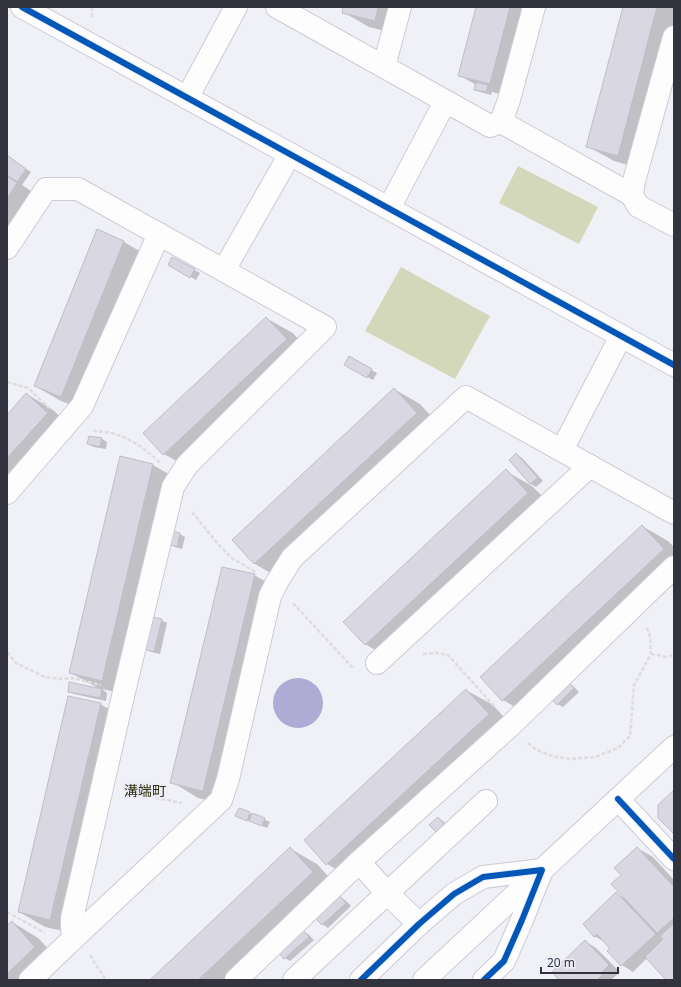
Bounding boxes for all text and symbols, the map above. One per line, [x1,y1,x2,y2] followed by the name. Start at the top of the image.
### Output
[124,781,166,800] district label: 溝端町
[541,949,618,975] scale bar
[547,954,575,971] text: 20 m

